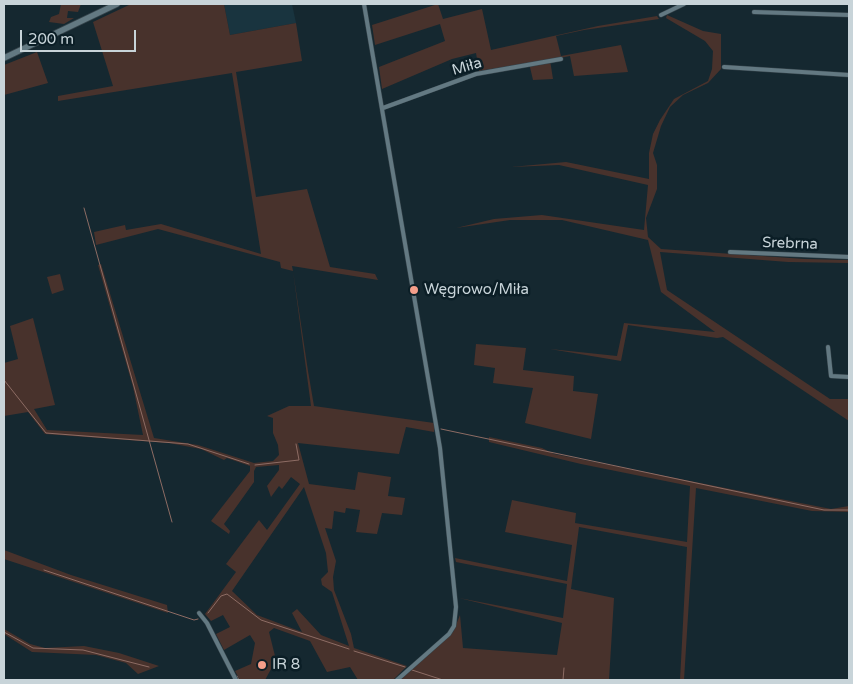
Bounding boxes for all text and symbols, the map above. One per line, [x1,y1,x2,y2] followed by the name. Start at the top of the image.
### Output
[22,20,139,52] scale bar
[28,30,74,48] text: 200 m
[450,54,484,80] street label: Miła
[762,234,818,254] street label: Srebrna
[424,281,529,299] place label: Węgrowo/Miła
[408,284,420,296] marker: Węgrowo/Miła
[272,656,300,674] place label: IR 8
[256,659,268,671] marker: IR 8

